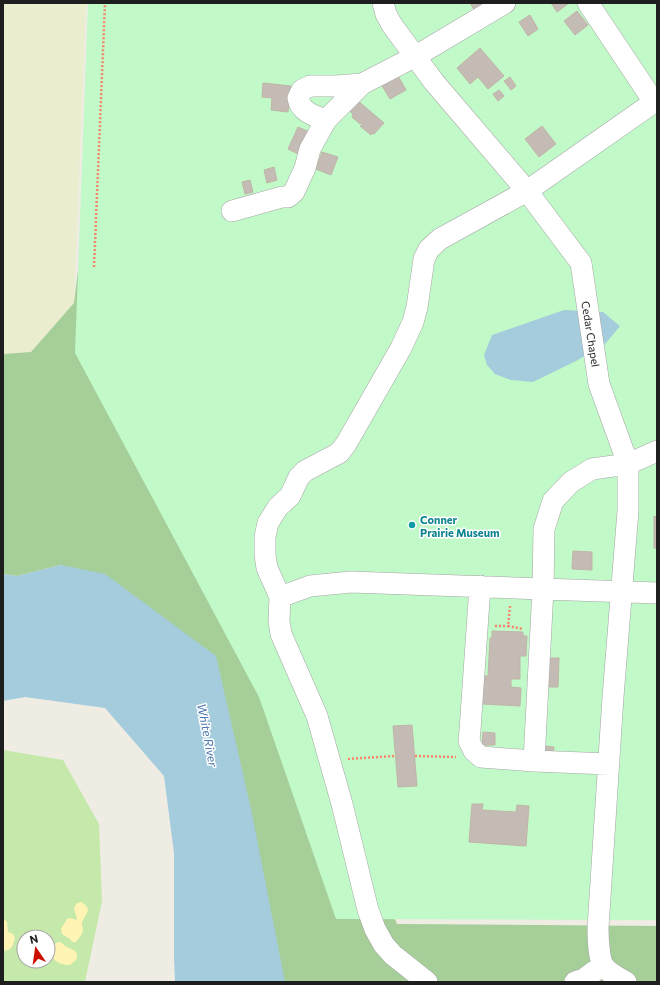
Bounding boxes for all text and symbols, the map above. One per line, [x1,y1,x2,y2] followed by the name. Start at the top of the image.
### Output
[579,300,603,368] street label: Cedar Chapel
[420,513,500,539] place label: Conner Prairie Museum
[407,520,417,530] marker: Conner Prairie Museum
[195,702,221,769] water label: White River
[16,929,56,969] north arrow
[28,932,39,946] text: N

